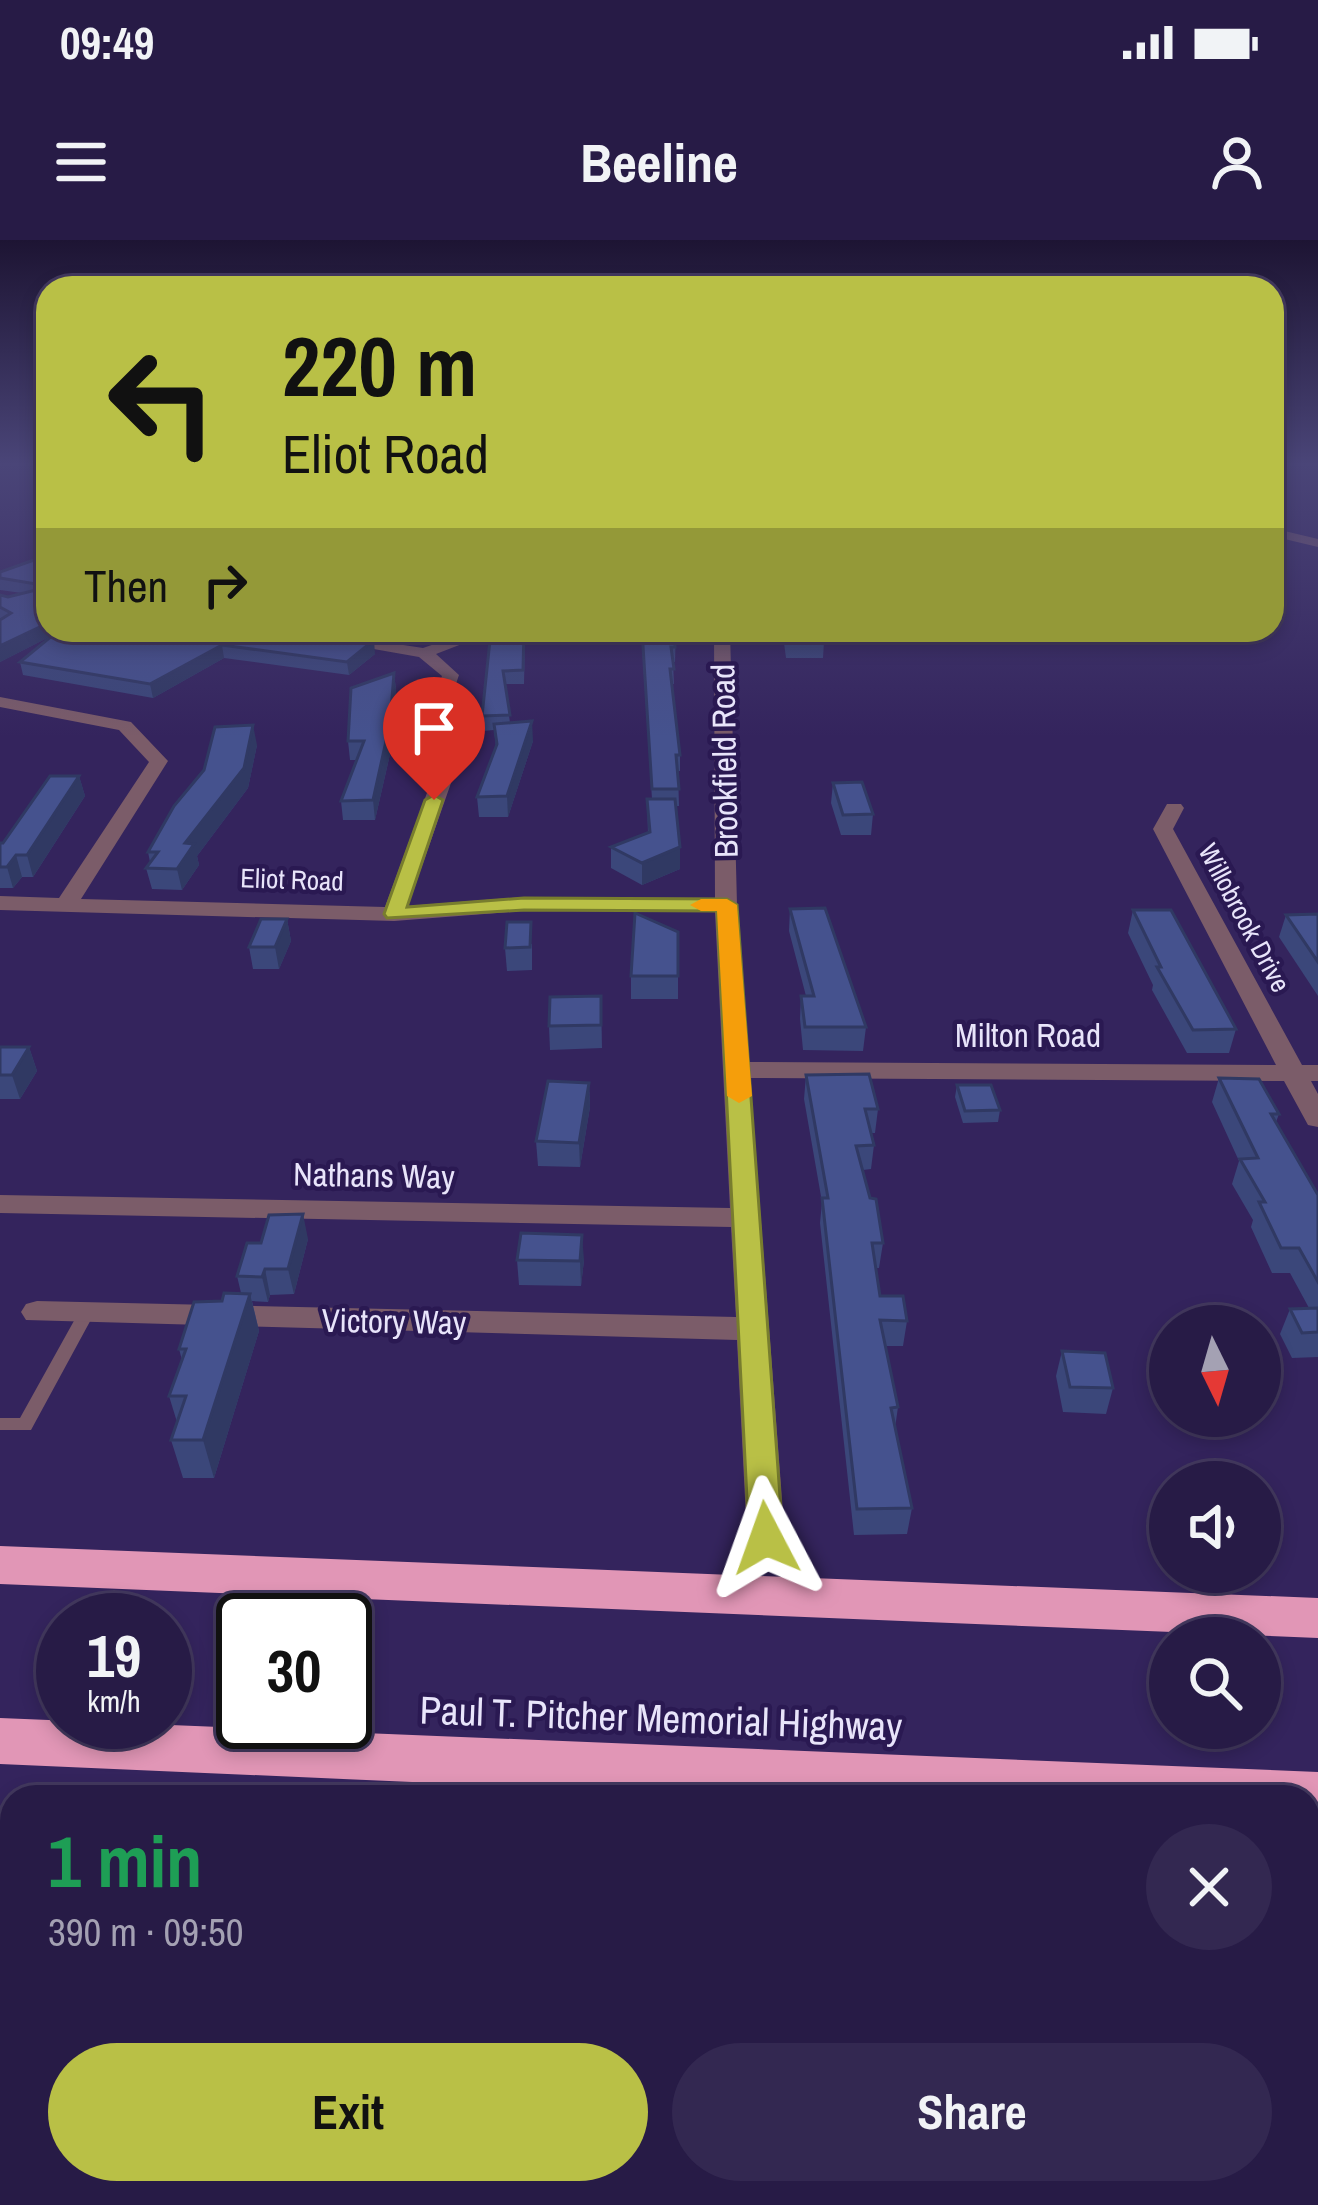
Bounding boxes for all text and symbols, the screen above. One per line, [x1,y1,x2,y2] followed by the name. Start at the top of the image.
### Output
[60,12,154,73] text: 09:49
[580,126,738,199] text: Beeline
[48,129,114,195] icon: menu
[1204,129,1270,195] icon: person
[282,309,477,422] text: 220 m
[84,324,240,480] icon: left
[282,417,489,490] text: Eliot Road
[192,552,258,618] icon: right
[84,555,168,616] text: Then
[700,664,748,858] street label: Brookfield Road
[383,677,485,800] pin
[401,695,467,761] icon: arrive
[1191,837,1299,998] street label: Willobrook Drive
[240,859,344,899] street label: Eliot Road
[955,1013,1101,1057] street label: Milton Road
[293,1152,456,1198] street label: Nathans Way
[321,1298,467,1344] street label: Victory Way
[1149,1305,1281,1437] north arrow
[1149,1305,1281,1749] map controls
[1149,1461,1281,1593] button: sound
[703,1475,829,1601] position arrow
[216,1593,372,1749] speed limit sign: 30
[87,1615,141,1696] text: 19
[1149,1617,1281,1749] button: search
[87,1681,141,1721] text: km/h
[419,1684,903,1752] street label: Paul T. Pitcher Memorial Highway
[48,1812,202,1909] text: 1 min
[1146,1824,1272,1950] button: close
[48,1906,244,1958] text: 390 m · 09:50
[48,2043,648,2181] button: Exit
[672,2043,1272,2181] button: Share

